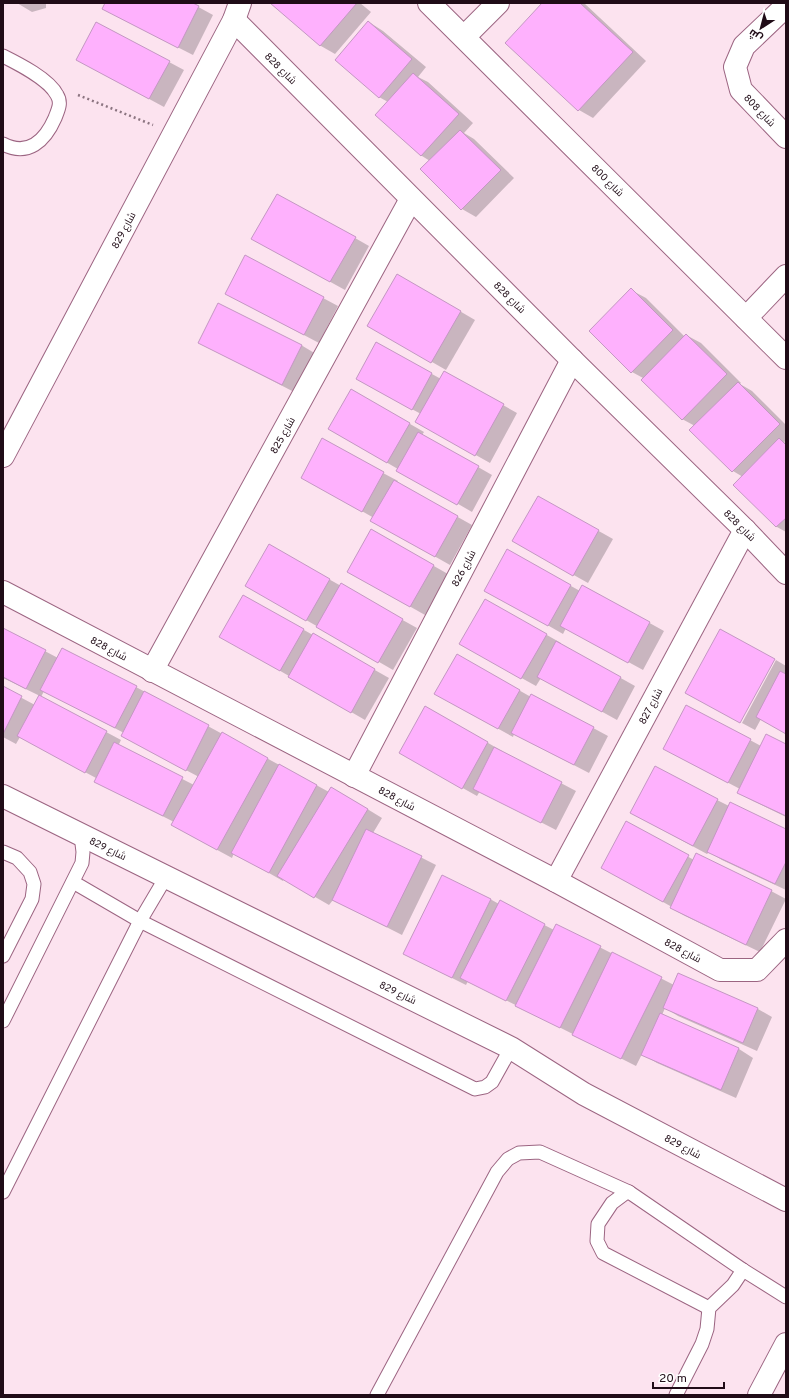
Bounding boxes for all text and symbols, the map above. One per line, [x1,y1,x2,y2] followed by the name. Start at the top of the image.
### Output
[741,8,781,48] north arrow
[746,25,766,45] text: ش
[261,50,299,88] street label: شارع 828
[740,92,778,130] street label: شارع 808
[588,162,626,200] street label: شارع 800
[109,210,139,251] street label: شارع 829
[490,279,528,317] street label: شارع 828
[268,415,299,456] street label: شارع 825
[720,507,758,545] street label: شارع 828
[449,548,479,589] street label: شارع 826
[88,634,129,664] street label: شارع 828
[636,686,666,727] street label: شارع 827
[376,784,417,814] street label: شارع 828
[87,835,128,864] street label: شارع 829
[662,936,703,966] street label: شارع 828
[377,979,418,1008] street label: شارع 829
[662,1132,703,1162] street label: شارع 829
[653,1364,724,1390] scale bar
[659,1371,687,1387] text: 20 m

